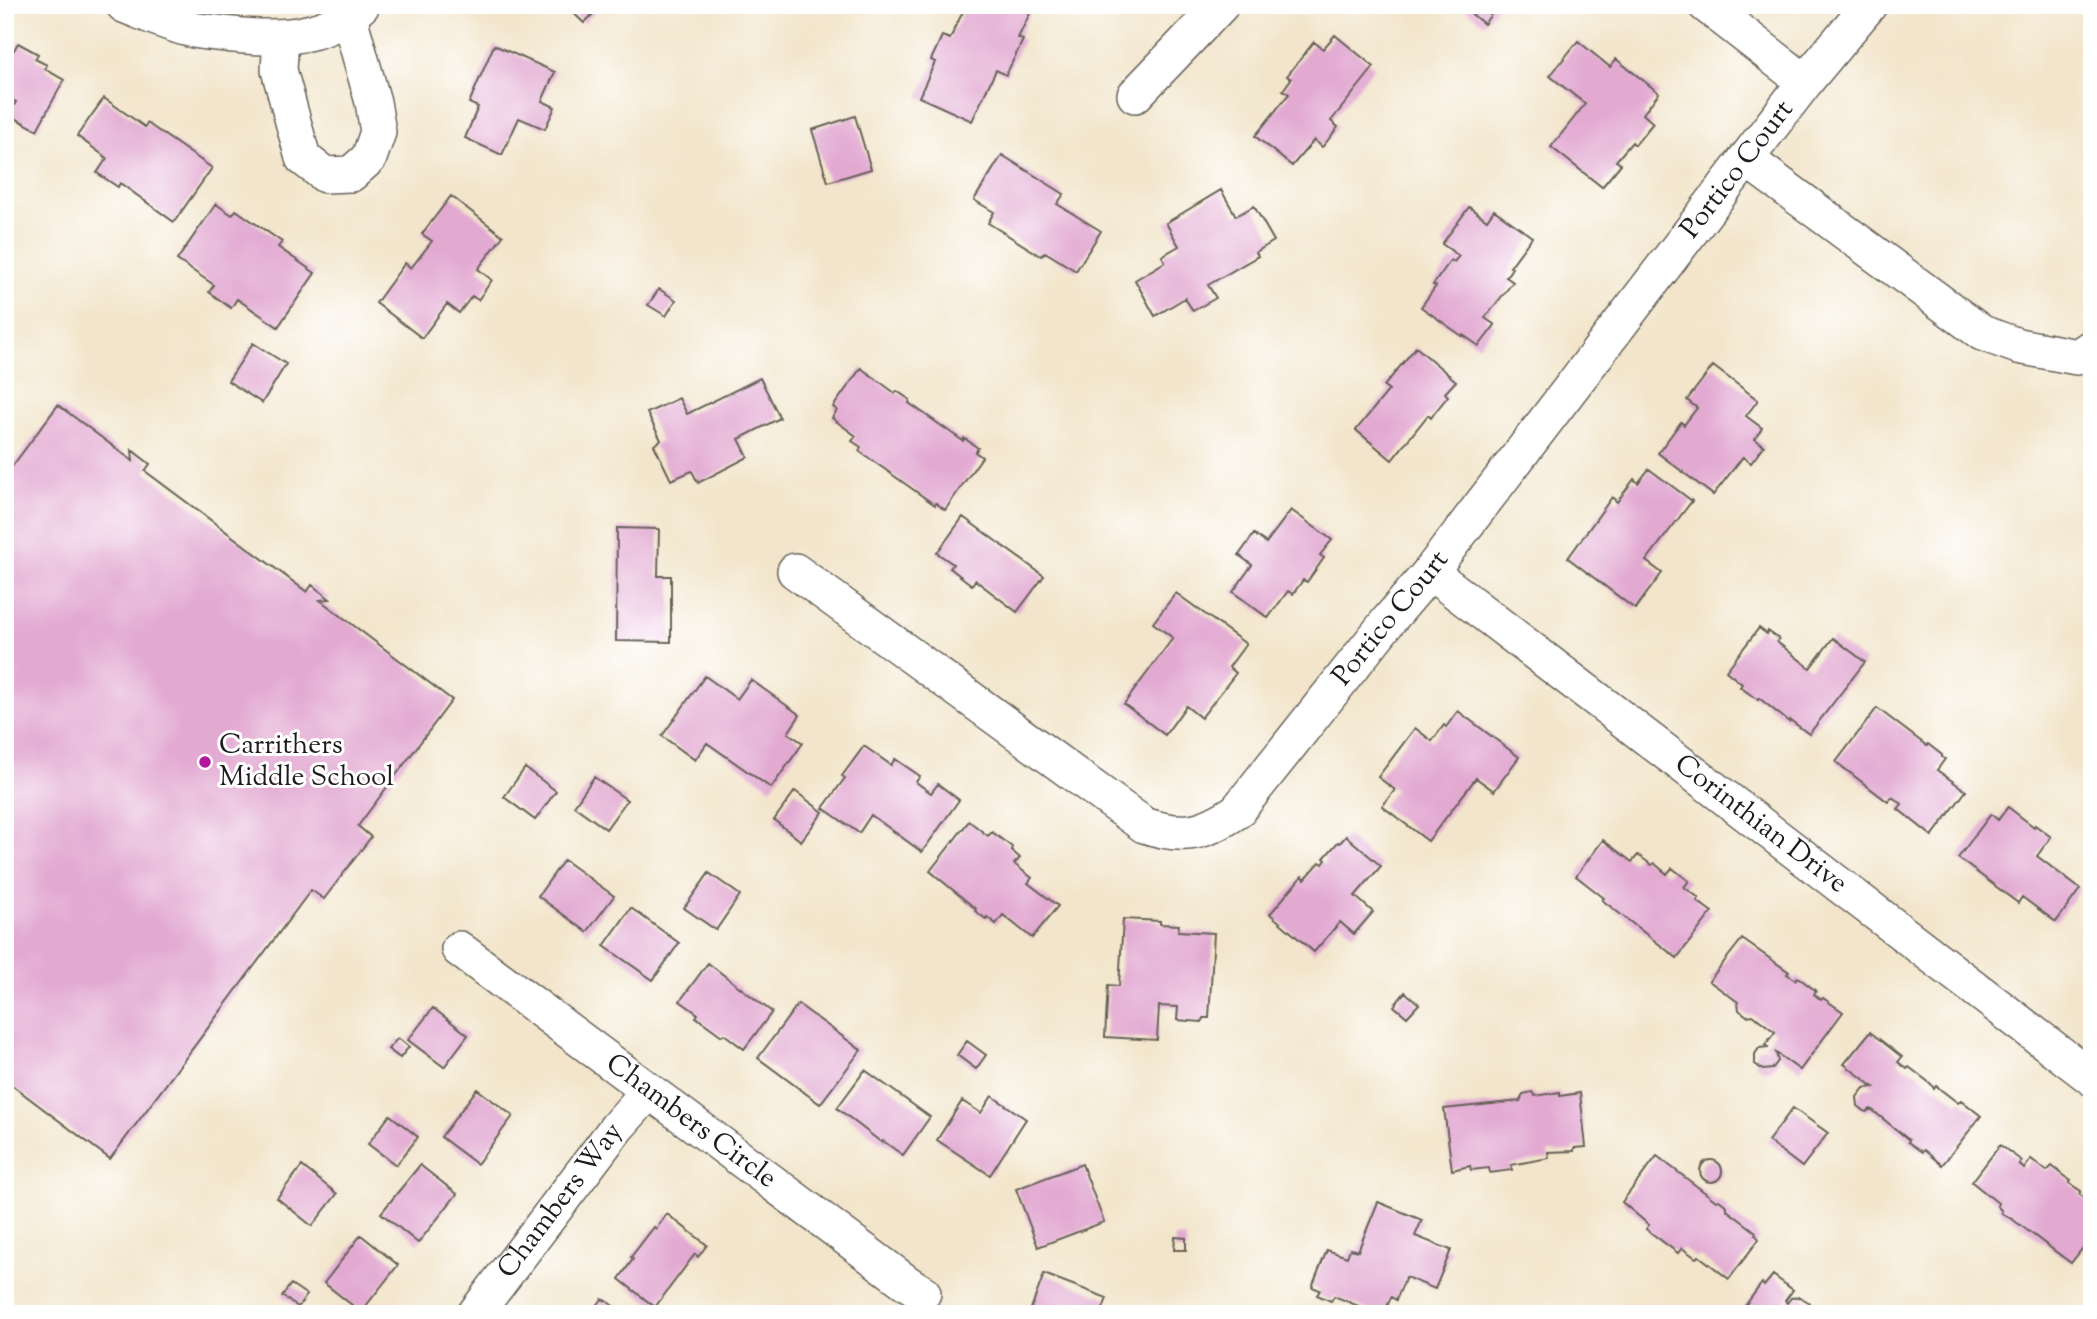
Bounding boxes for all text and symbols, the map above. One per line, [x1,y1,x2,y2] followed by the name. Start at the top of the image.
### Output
[1672,92,1804,248] street label: Portico Court
[1323,542,1459,695] street label: Portico Court
[219,726,394,798] place label: Carrithers Middle School
[1665,745,1856,904] street label: Corinthian Drive
[197,754,213,770] marker: Carrithers Middle School
[597,1045,785,1199] street label: Chambers Circle
[488,1114,633,1287] street label: Chambers Way

